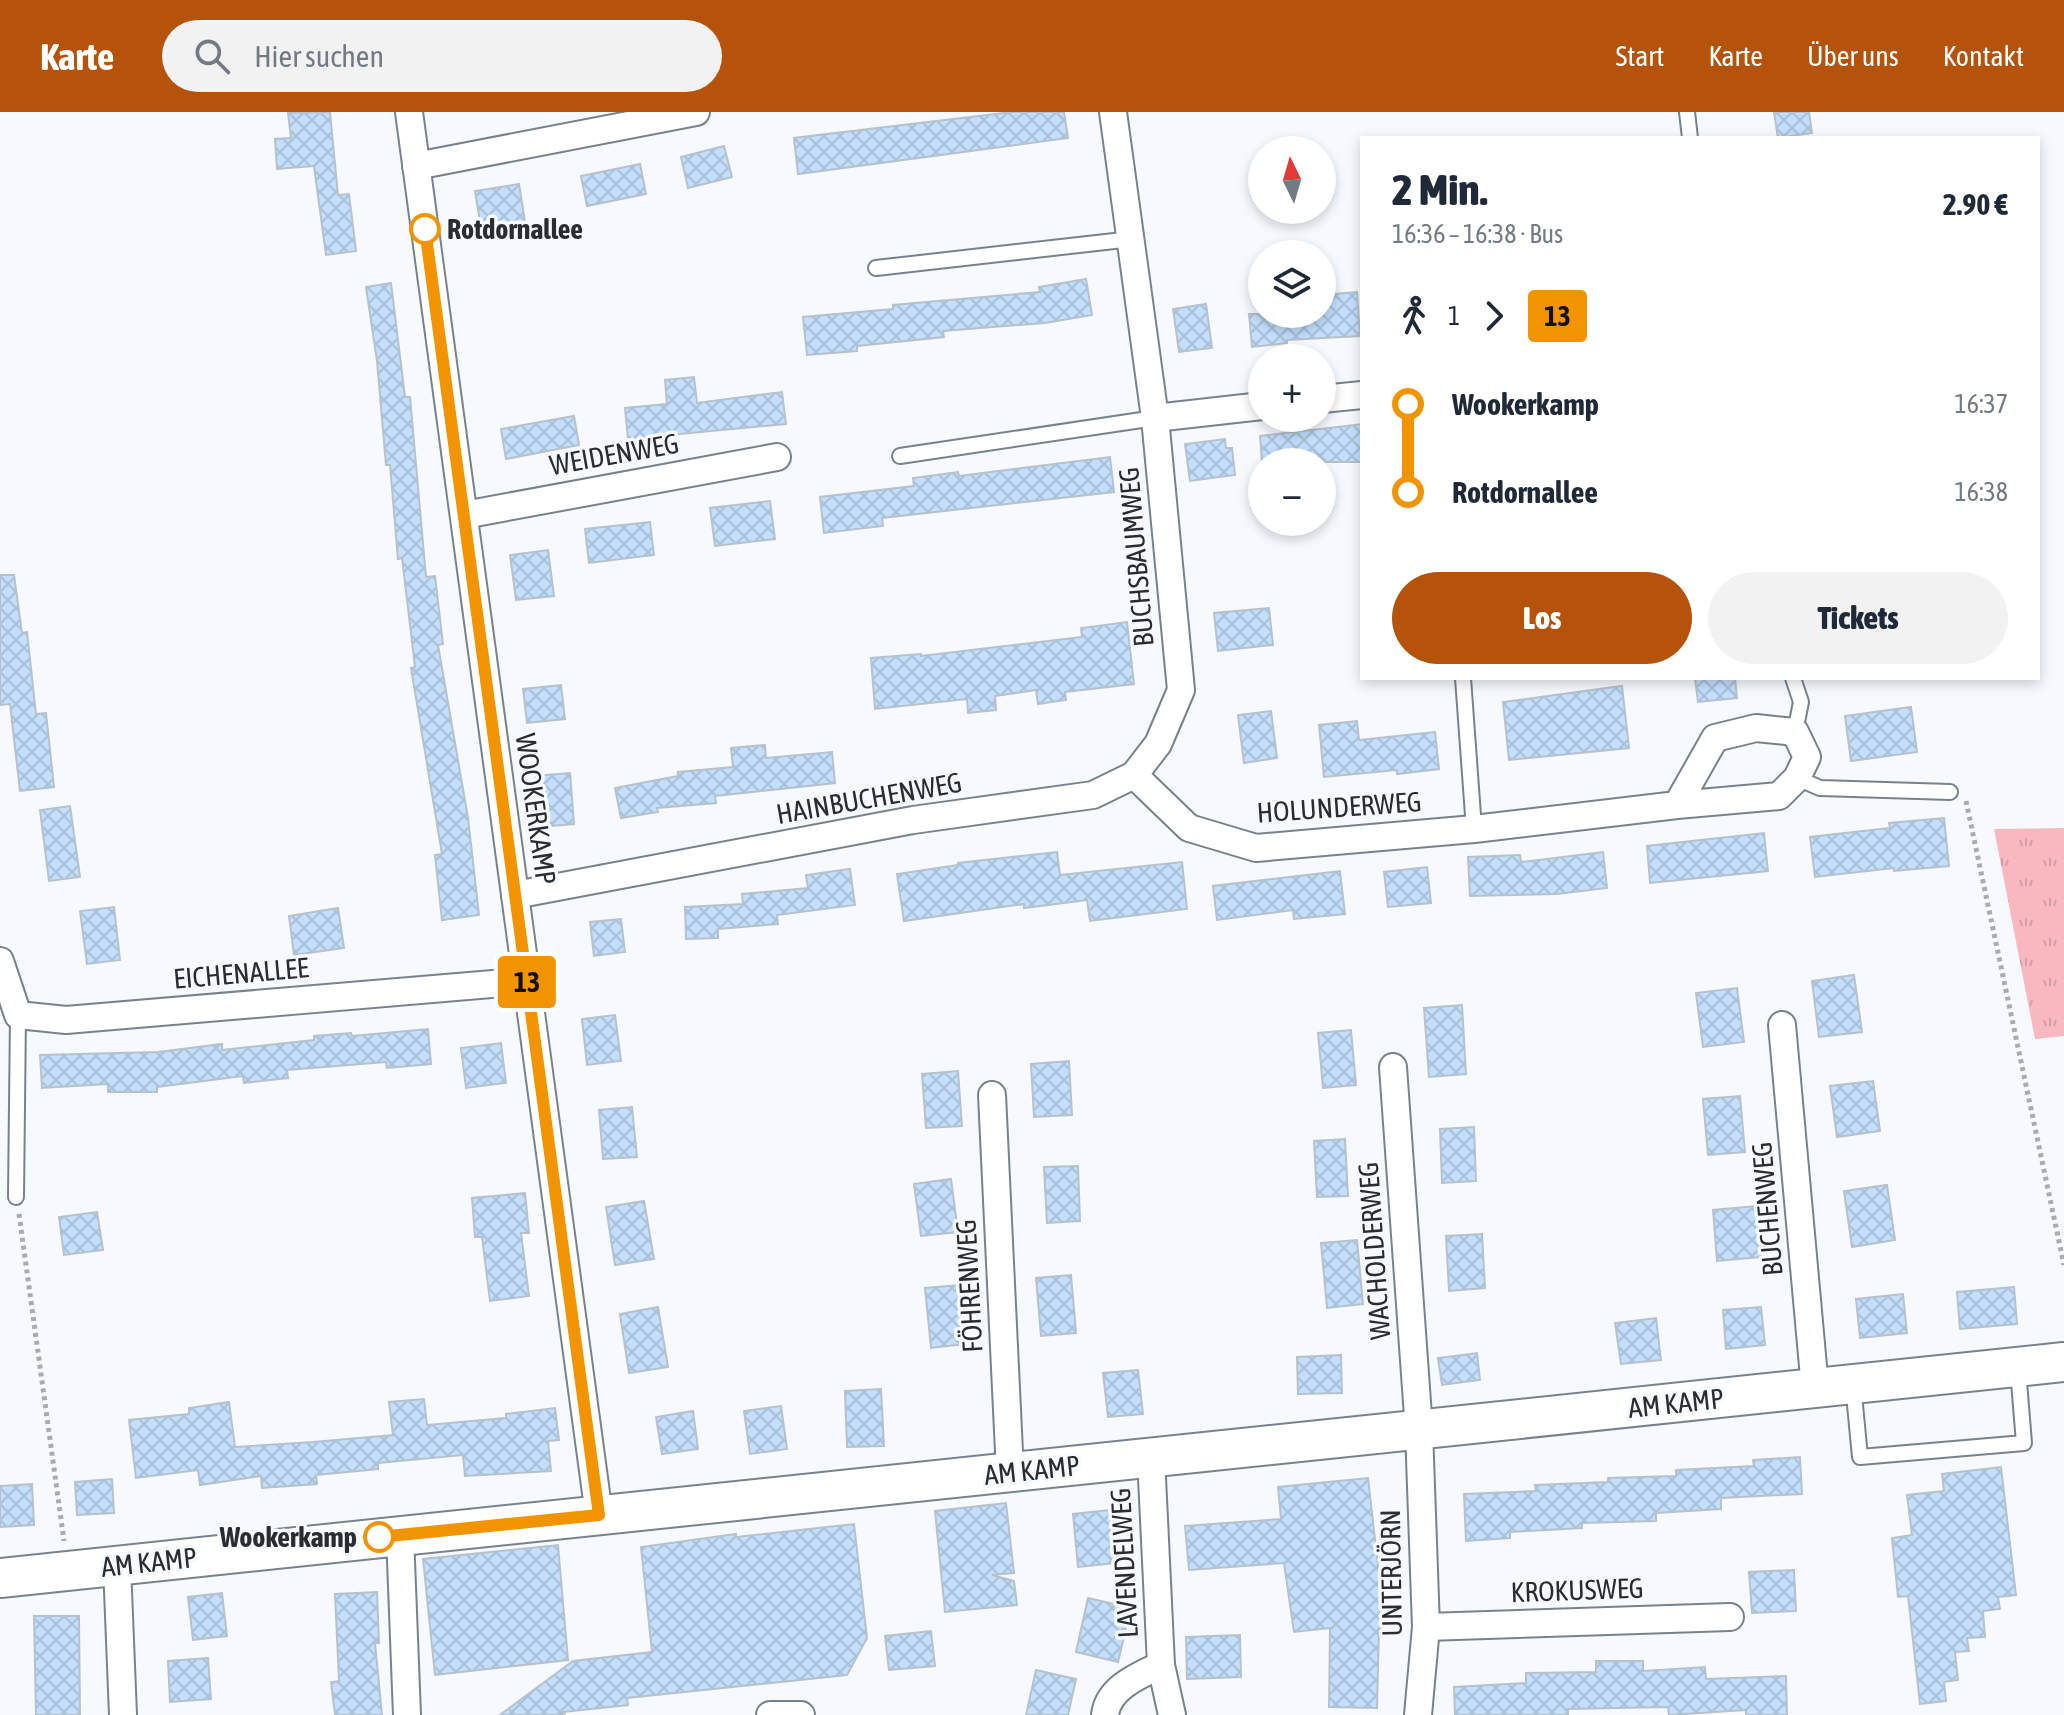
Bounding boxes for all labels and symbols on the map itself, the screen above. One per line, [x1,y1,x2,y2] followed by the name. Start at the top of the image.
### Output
[1248,136,1336,224] north arrow
[447,213,583,245] place label: Rotdornallee
[410,214,440,244] marker: Rotdornallee
[547,427,681,481] street label: WEIDENWEG
[1112,466,1160,648] street label: BUCHSBAUMWEG
[510,731,562,887] street label: WOOKERKAMP
[774,766,964,830] street label: HAINBUCHENWEG
[1256,785,1422,829] street label: HOLUNDERWEG
[172,951,310,995] street label: EICHENALLEE
[491,956,563,1008] line badge: 13
[1745,1141,1789,1277] street label: BUCHENWEG
[1352,1161,1396,1341] street label: WACHOLDERWEG
[950,1219,988,1353] street label: FÖHRENWEG
[1626,1382,1726,1424] street label: AM KAMP
[982,1449,1082,1491] street label: AM KAMP
[1104,1487,1144,1639] street label: LAVENDELWEG
[1374,1509,1408,1637] street label: UNTERJÖRN
[219,1521,357,1553] place label: Wookerkamp
[364,1522,394,1552] marker: Wookerkamp
[99,1541,199,1583] street label: AM KAMP
[1510,1572,1644,1608] street label: KROKUSWEG

